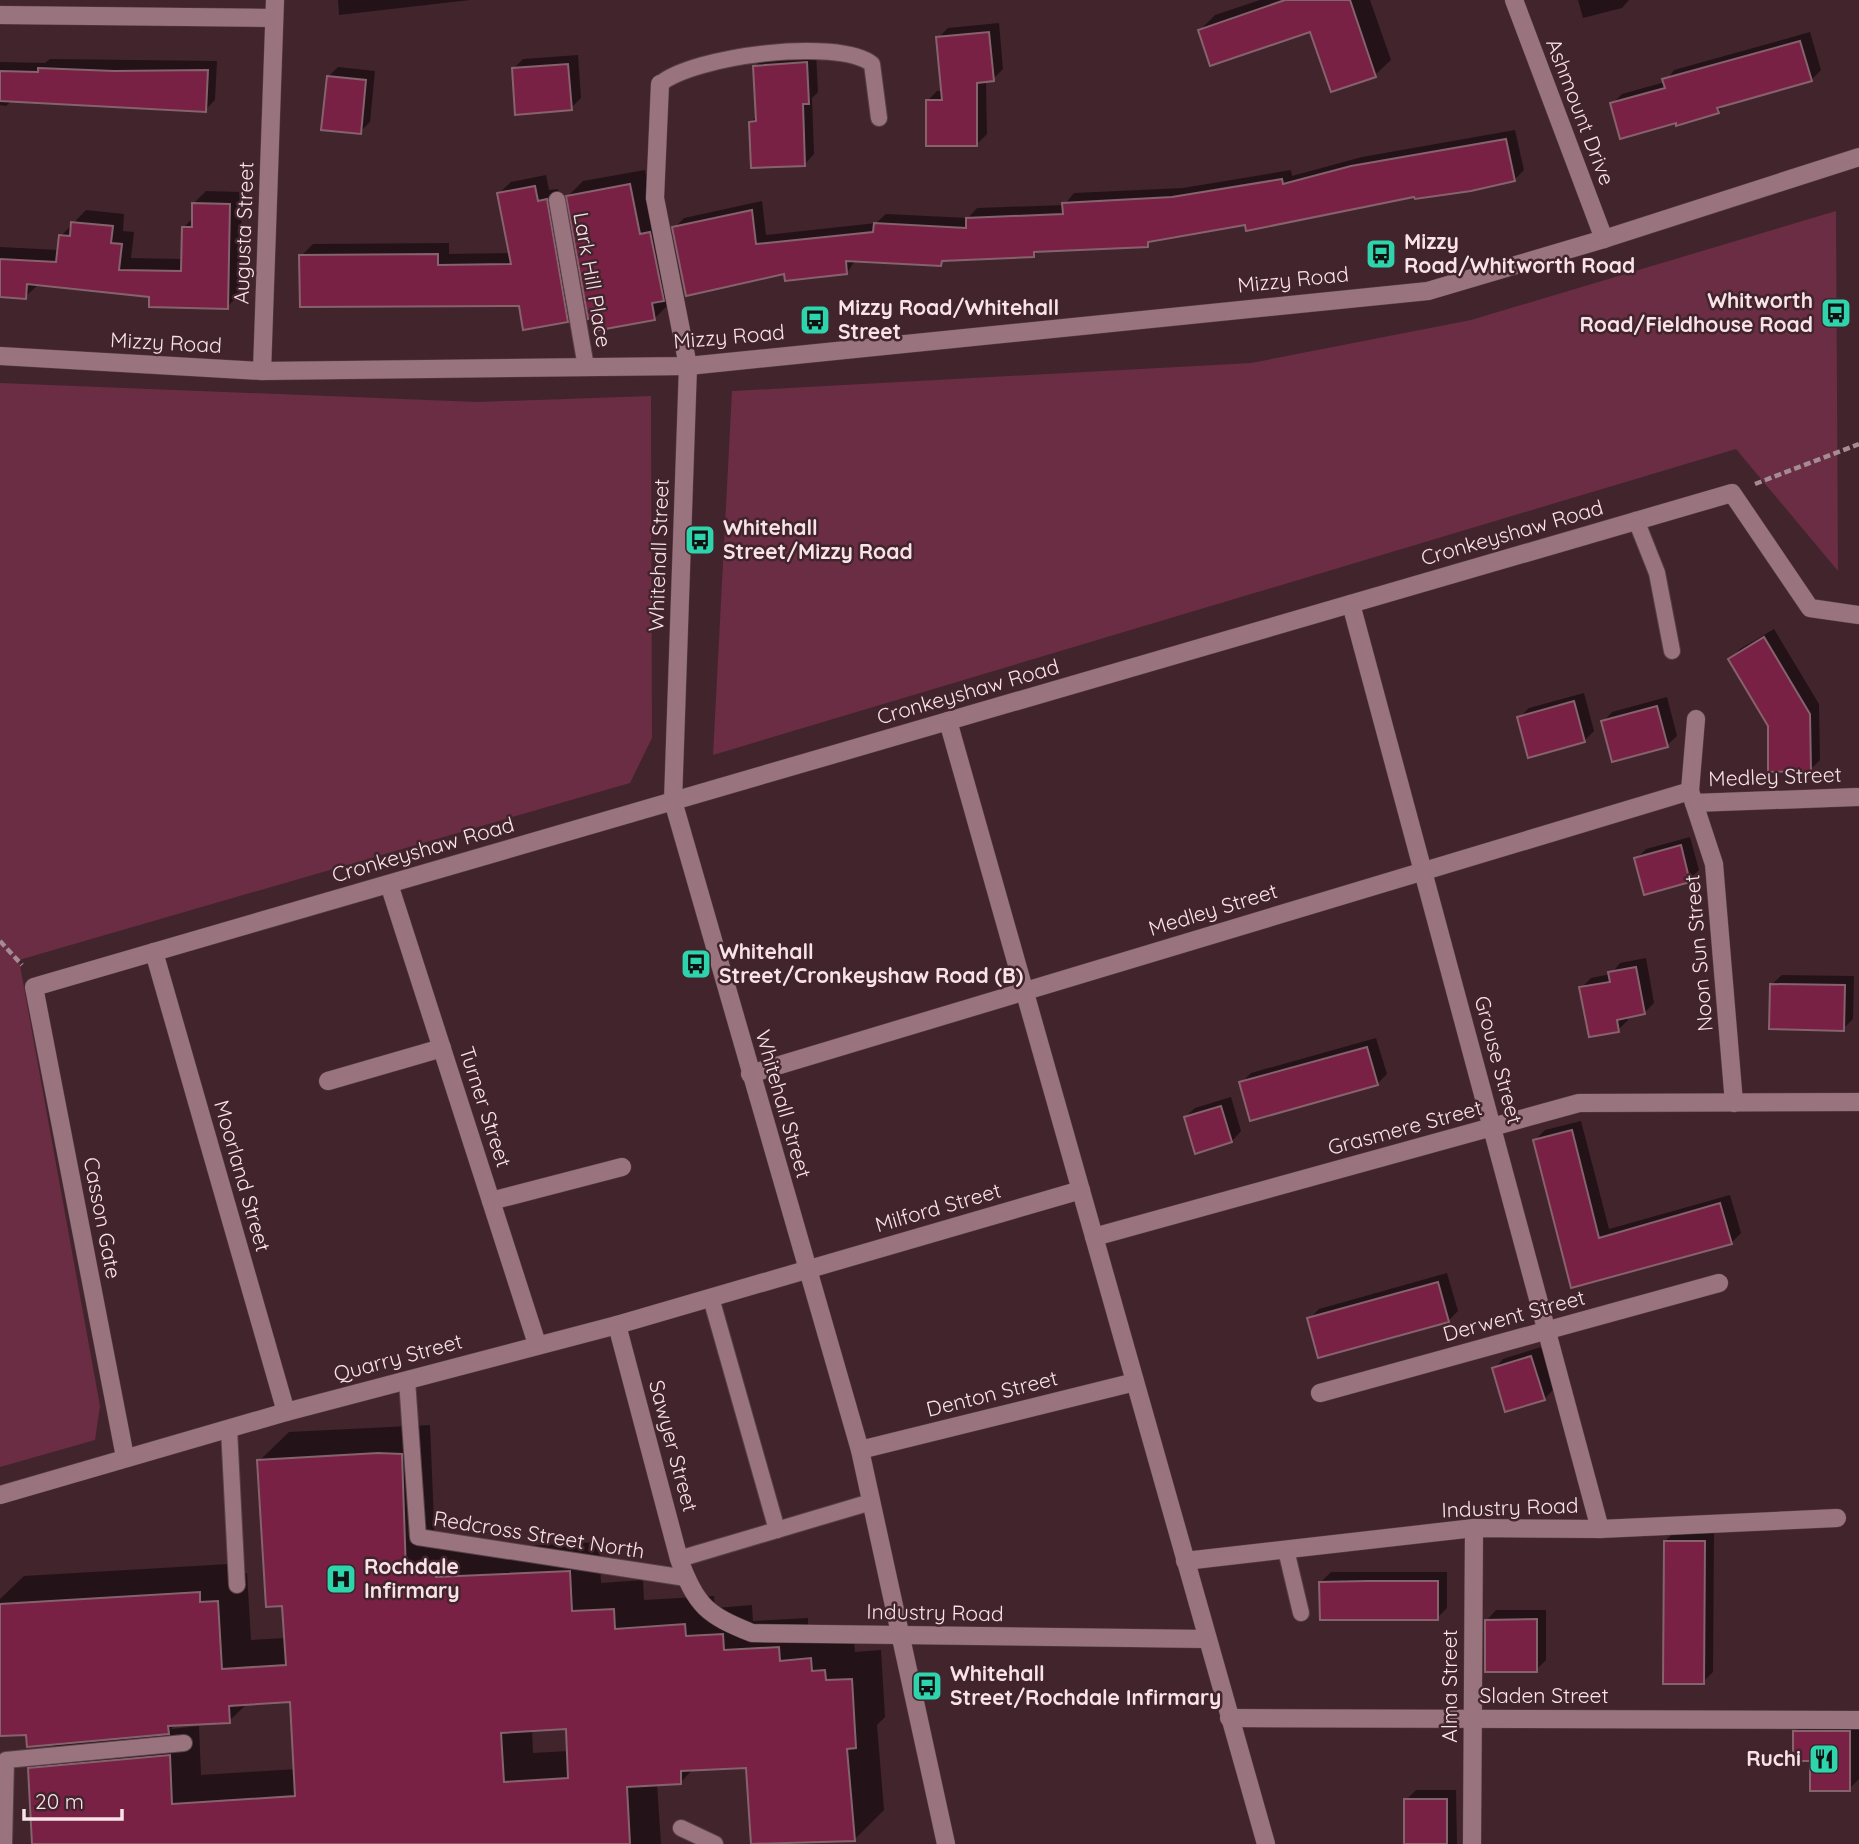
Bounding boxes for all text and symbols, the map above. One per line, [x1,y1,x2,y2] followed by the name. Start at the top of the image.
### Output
[1541,35,1621,189] street label: Ashmount Drive
[228,161,258,305] street label: Augusta Street
[568,210,618,349] street label: Lark Hill Place
[1404,228,1635,278] place label: Mizzy Road/Whitworth Road
[1364,237,1398,271] bus stop icon: Mizzy Road/Whitworth Road
[1236,260,1350,298] street label: Mizzy Road
[1580,287,1813,337] place label: Whitworth Road/Fieldhouse Road
[838,294,1059,344] place label: Mizzy Road/Whitehall Street
[1819,296,1853,330] bus stop icon: Whitworth Road/Fieldhouse Road
[798,303,832,337] bus stop icon: Mizzy Road/Whitehall Street
[672,318,786,354] street label: Mizzy Road
[110,326,223,358] street label: Mizzy Road
[642,478,674,632] street label: Whitehall Street
[1418,494,1606,571] street label: Cronkeyshaw Road
[723,514,913,564] place label: Whitehall Street/Mizzy Road
[683,523,717,557] bus stop icon: Whitehall Street/Mizzy Road
[874,653,1062,730] street label: Cronkeyshaw Road
[1708,761,1842,791] street label: Medley Street
[329,811,517,888] street label: Cronkeyshaw Road
[1678,873,1718,1033] street label: Noon Sun Street
[1145,877,1280,941] street label: Medley Street
[719,938,1023,988] place label: Whitehall Street/Cronkeyshaw Road (B)
[679,947,713,981] bus stop icon: Whitehall Street/Cronkeyshaw Road (B)
[1469,993,1529,1127] street label: Grouse Street
[750,1027,818,1181] street label: Whitehall Street
[454,1043,518,1170] street label: Turner Street
[1325,1094,1485,1160] street label: Grasmere Street
[209,1097,277,1254] street label: Moorland Street
[78,1155,127,1281] street label: Casson Gate
[872,1177,1004,1237] street label: Milford Street
[1440,1284,1588,1347] street label: Derwent Street
[331,1327,465,1387] street label: Quarry Street
[923,1364,1060,1422] street label: Denton Street
[644,1377,704,1514] street label: Sawyer Street
[1441,1492,1579,1522] street label: Industry Road
[432,1504,647,1564] street label: Redcross Street North
[364,1553,460,1603] place label: Rochdale Infirmary
[324,1562,358,1596] hospital icon: Rochdale Infirmary
[866,1598,1004,1626] street label: Industry Road
[1436,1629,1462,1743] street label: Alma Street
[950,1660,1221,1710] place label: Whitehall Street/Rochdale Infirmary
[910,1669,944,1703] bus stop icon: Whitehall Street/Rochdale Infirmary
[1479,1682,1609,1708] street label: Sladen Street
[1807,1742,1841,1776] restaurant icon: Ruchi
[1746,1745,1801,1771] place label: Ruchi
[24,1778,122,1822] scale bar
[35,1788,84,1814] text: 20 m

